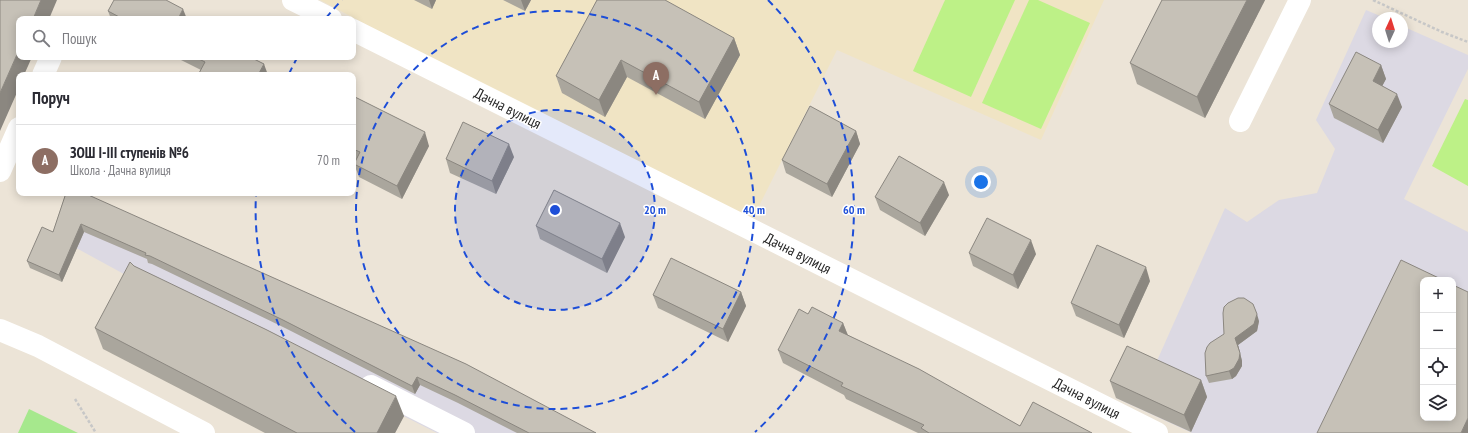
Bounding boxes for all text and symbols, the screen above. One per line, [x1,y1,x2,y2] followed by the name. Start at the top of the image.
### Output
[1372,12,1408,48] north arrow
[16,16,356,60] search box
[30,27,52,49] icon: search
[62,29,97,48] text: Пошук
[643,62,669,95] pin: A
[471,83,545,133] street label: Дачна вулиця
[32,87,70,109] text: Поруч
[70,143,189,162] text: ЗОШ І-ІІІ ступенів №6
[42,152,48,169] text: A
[317,152,340,169] text: 70 m
[70,162,171,179] text: Школа · Дачна вулиця
[971,172,991,192] your location
[644,202,666,217] text: 20 m
[743,202,765,217] text: 40 m
[843,202,865,217] text: 60 m
[548,203,562,217] centre of rings
[761,228,835,278] street label: Дачна вулиця
[1420,277,1456,421] map controls
[1420,277,1456,313] button: +
[1420,313,1456,349] button: −
[1420,349,1456,385] button: locate
[1050,373,1124,423] street label: Дачна вулиця
[1420,385,1456,421] button: layers

